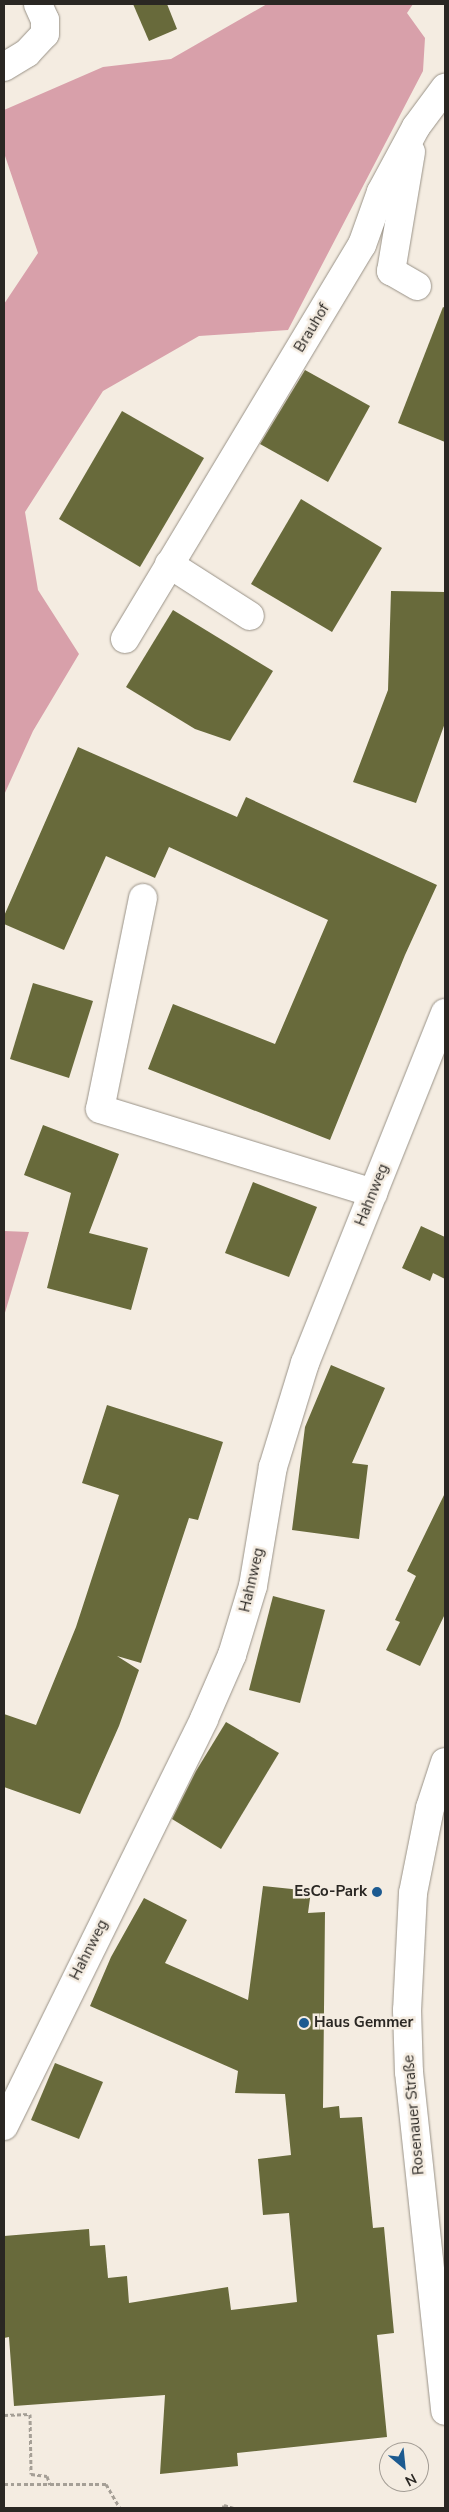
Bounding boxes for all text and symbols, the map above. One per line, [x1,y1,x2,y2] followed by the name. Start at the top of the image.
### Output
[290,300,334,356] street label: Brauhof
[351,1161,393,1229] street label: Hahnweg
[236,1546,268,1614] street label: Hahnweg
[294,1883,367,1901] place label: EsCo-Park
[371,1886,383,1898] marker: EsCo-Park
[66,1917,112,1983] street label: Hahnweg
[314,2014,413,2032] place label: Haus Gemmer
[298,2017,310,2029] marker: Haus Gemmer
[400,2054,428,2176] street label: Rosenauer Straße
[379,2442,429,2492] north arrow
[402,2469,420,2491] text: N

